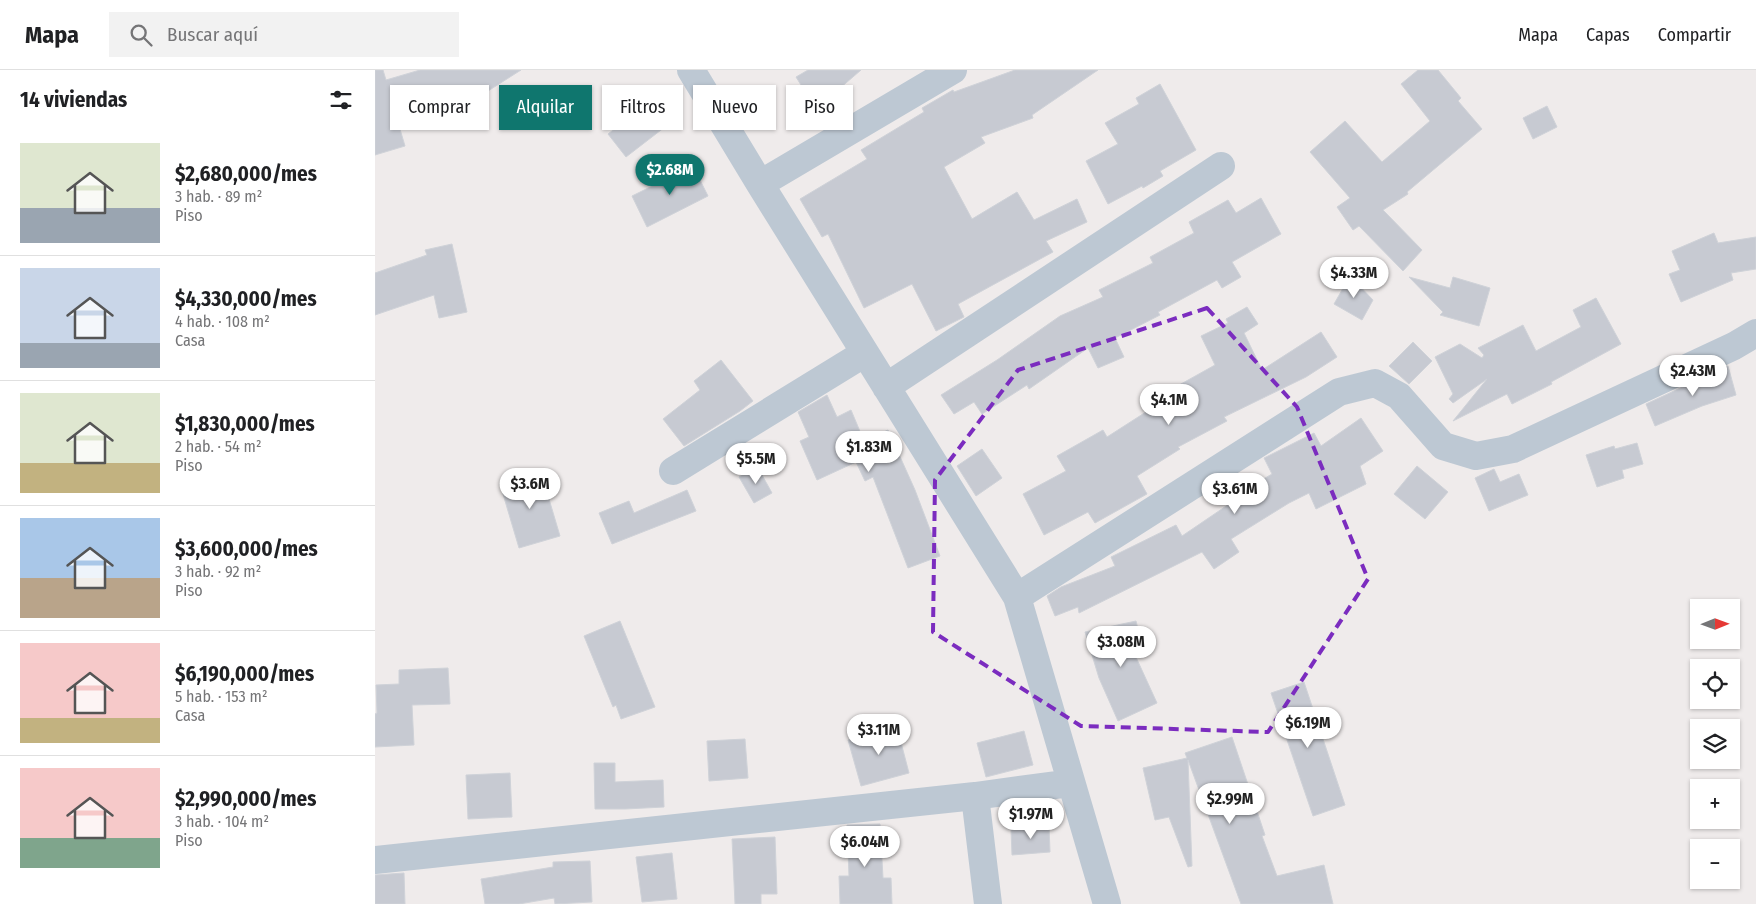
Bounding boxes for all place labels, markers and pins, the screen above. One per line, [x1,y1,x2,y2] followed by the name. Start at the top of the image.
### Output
[629,154,711,196] pin: $2.68M
[1313,256,1395,299] pin: $4.33M
[1652,354,1734,397] pin: $2.43M
[1134,384,1204,426] pin: $4.1M
[828,430,910,473] pin: $1.83M
[721,442,791,485] pin: $5.5M
[495,468,565,510] pin: $3.6M
[1194,472,1276,515] pin: $3.61M
[1080,626,1162,668] pin: $3.08M
[1267,706,1349,749] pin: $6.19M
[838,714,920,756] pin: $3.11M
[1189,782,1271,825] pin: $2.99M
[990,798,1072,840] pin: $1.97M
[824,826,906,868] pin: $6.04M

